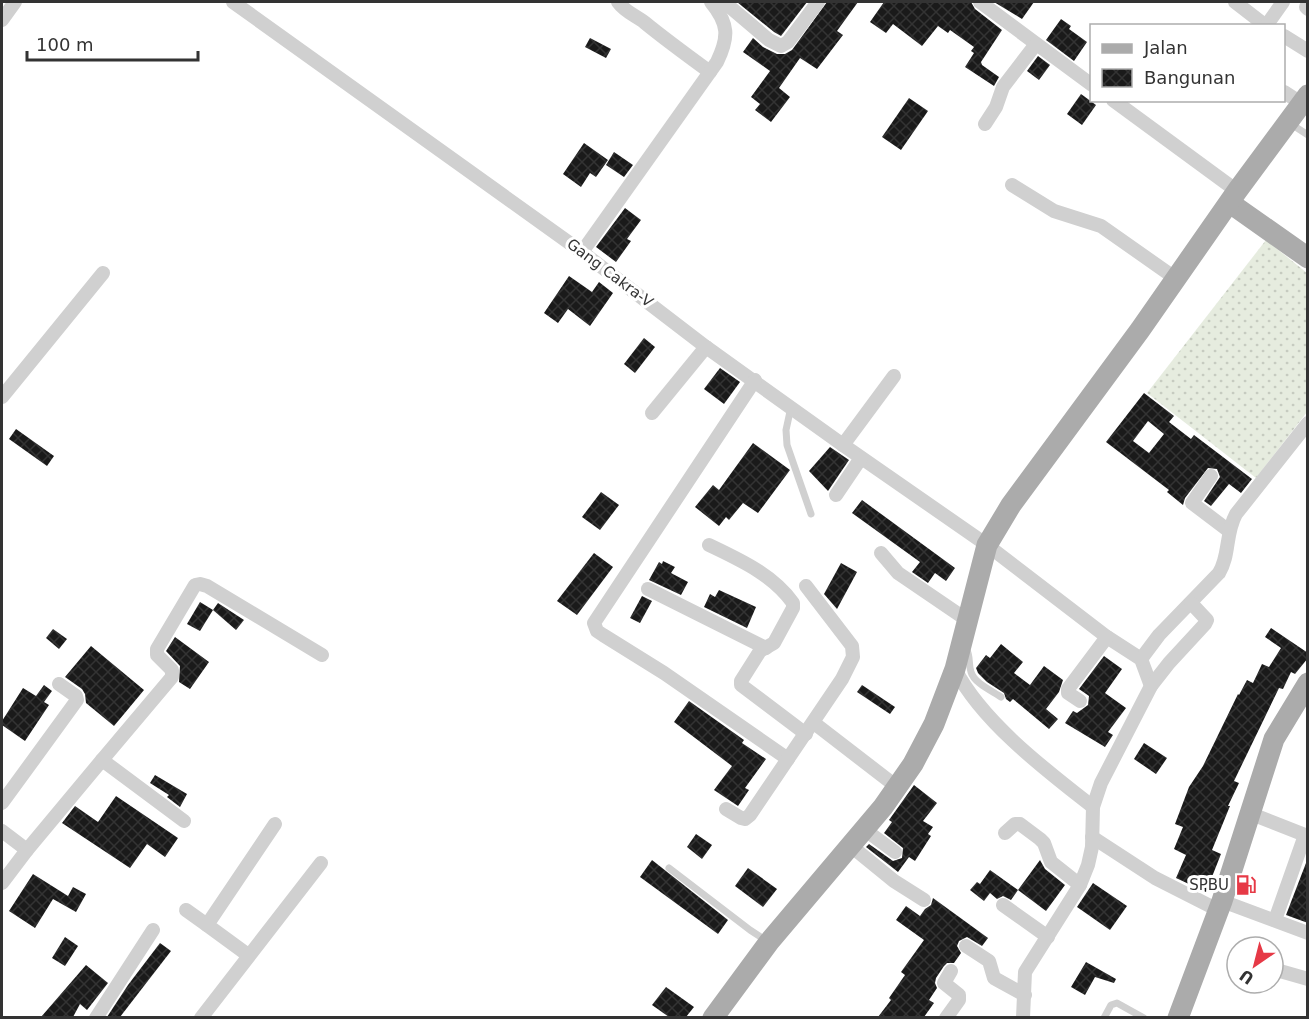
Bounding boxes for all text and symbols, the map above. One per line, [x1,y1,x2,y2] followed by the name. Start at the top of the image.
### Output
[27,24,198,62] scale bar
[1090,24,1285,102] legend
[36,34,94,55] text: 100 m
[1143,37,1188,58] text: Jalan
[1144,67,1235,88] text: Bangunan
[563,235,657,312] street label: Gang Cakra-V
[1234,873,1258,897] fuel station icon: SPBU
[1189,876,1229,894] place label: SPBU
[1225,935,1285,995] north arrow
[1236,965,1257,988] text: U

